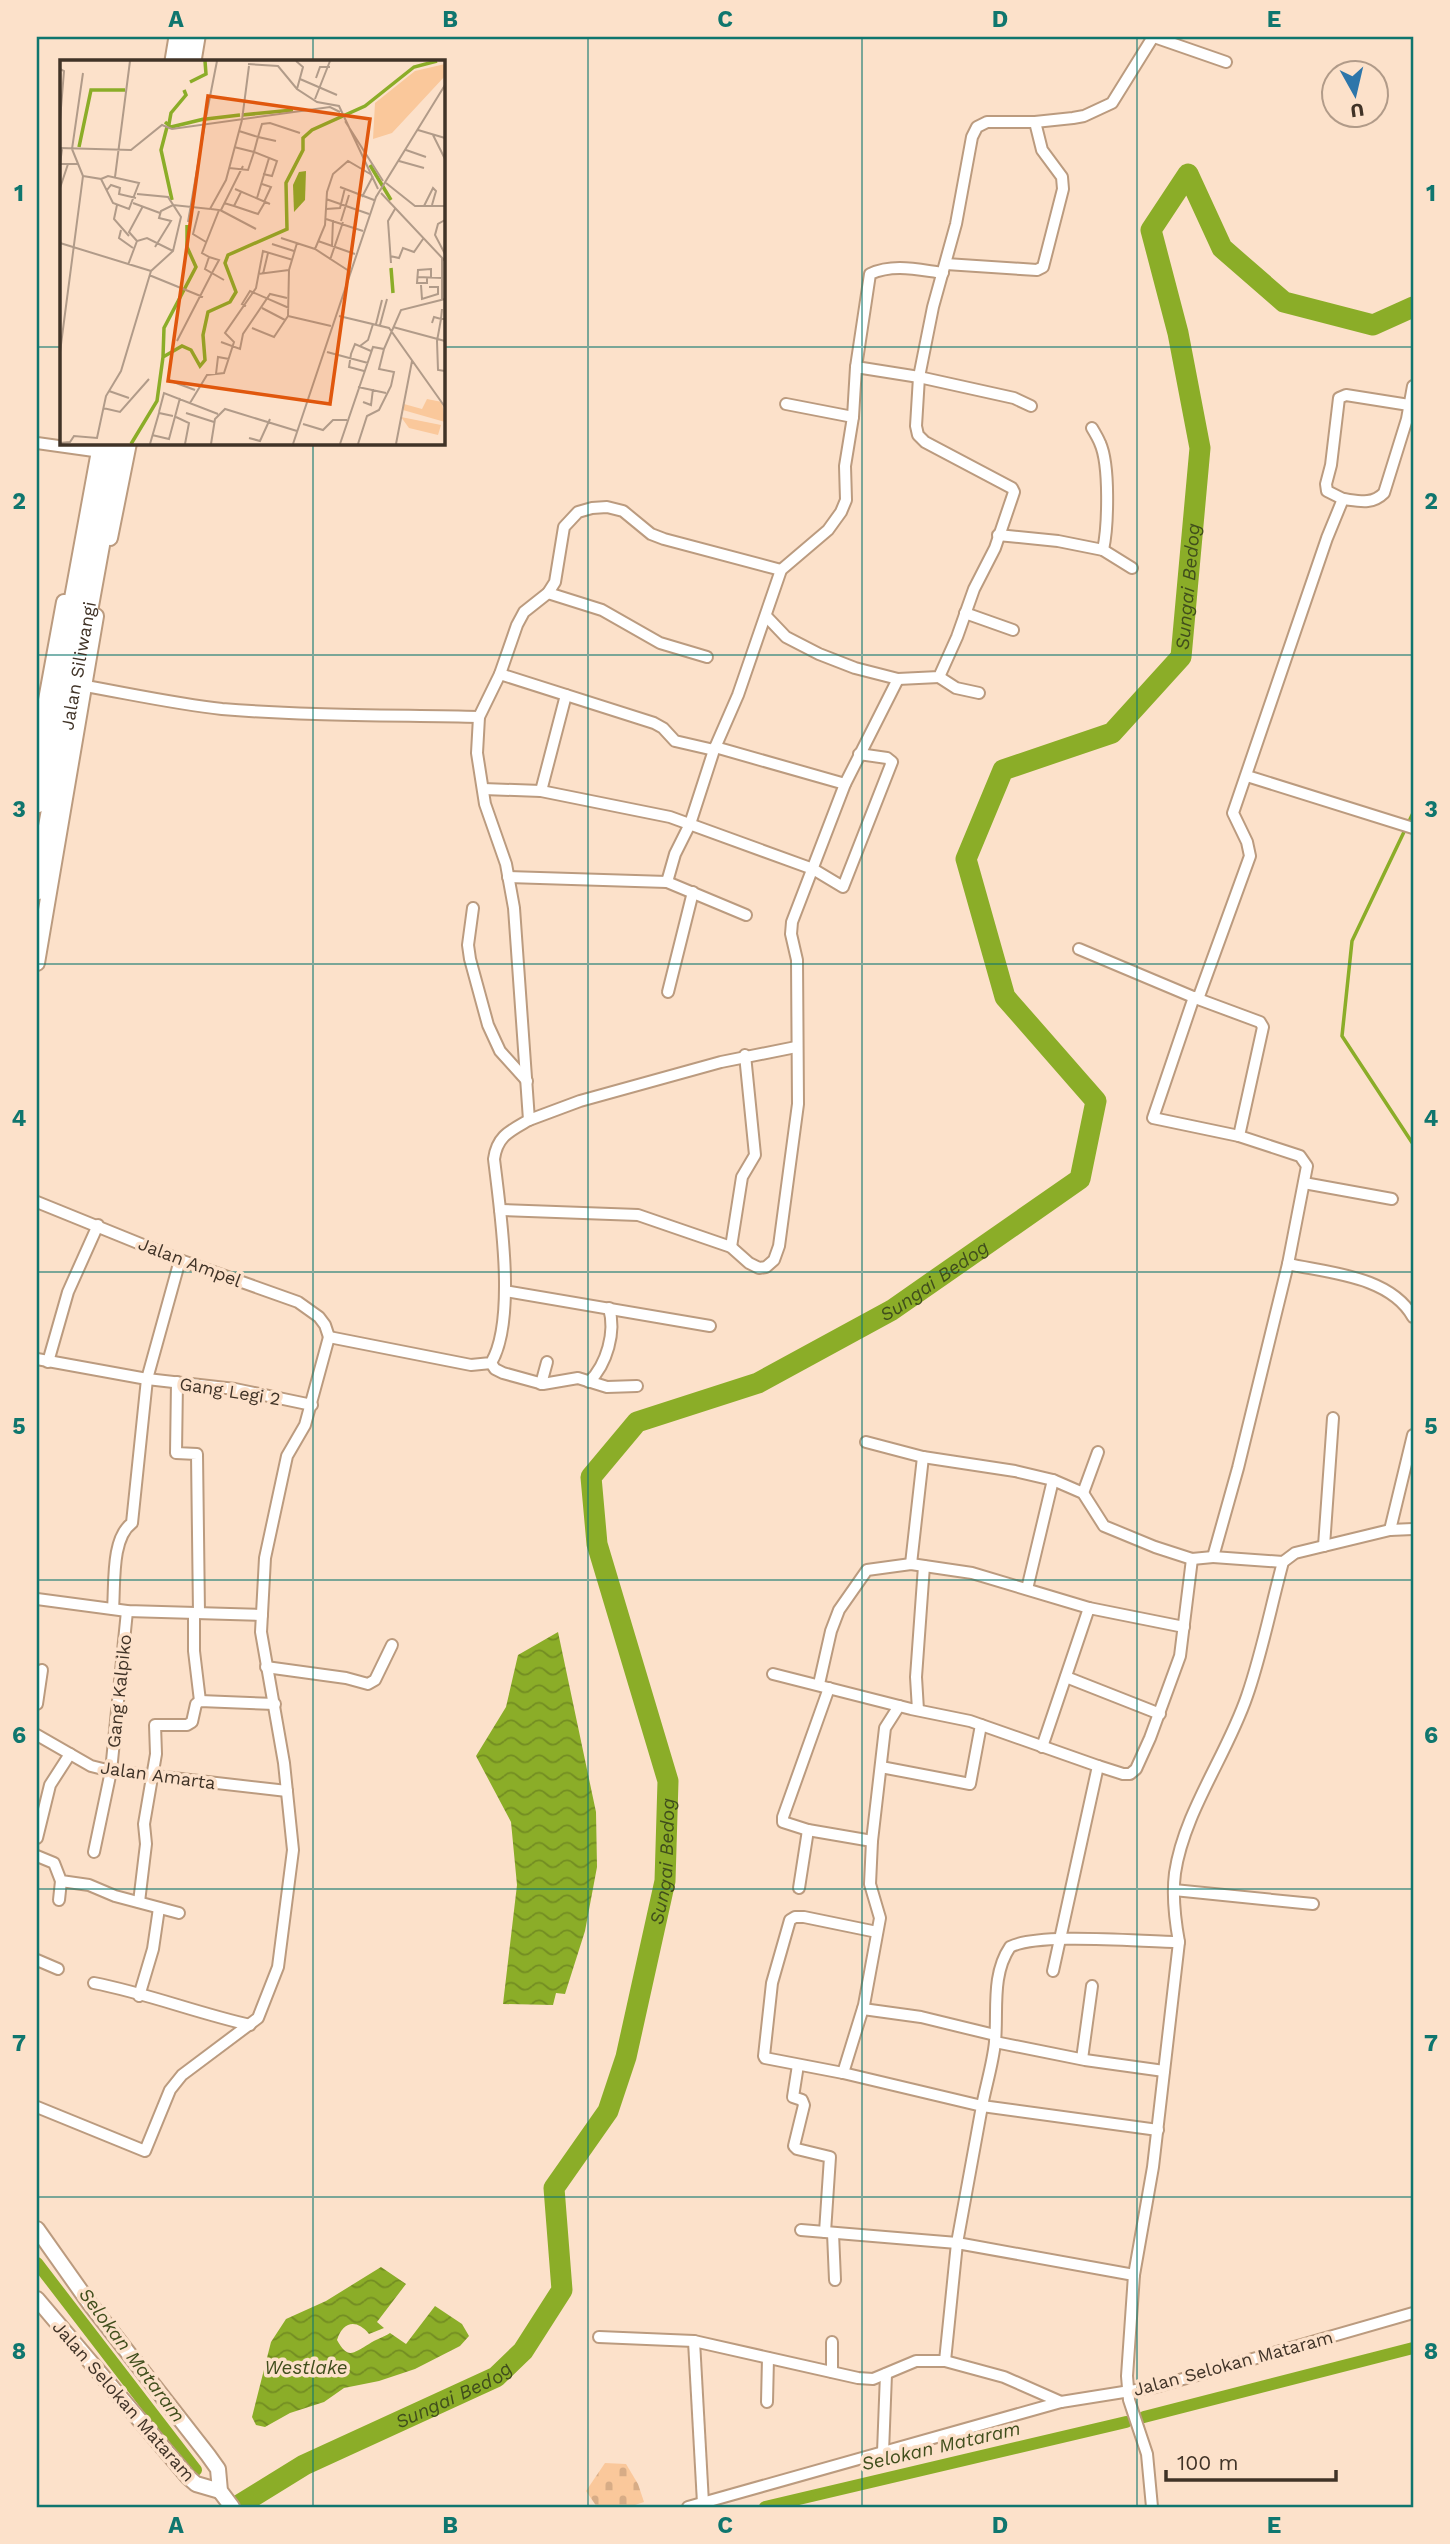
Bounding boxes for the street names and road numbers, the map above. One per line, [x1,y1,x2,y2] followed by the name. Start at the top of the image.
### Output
[56,600,100,732] street label: Jalan Siliwangi
[136,1233,245,1291] street label: Jalan Ampel
[178,1373,282,1409] street label: Gang Legi 2
[103,1633,135,1749] street label: Gang Kalpiko
[99,1757,217,1793] street label: Jalan Amarta
[48,2316,200,2486] street label: Jalan Selokan Mataram
[1131,2326,1335,2400] street label: Jalan Selokan Mataram

